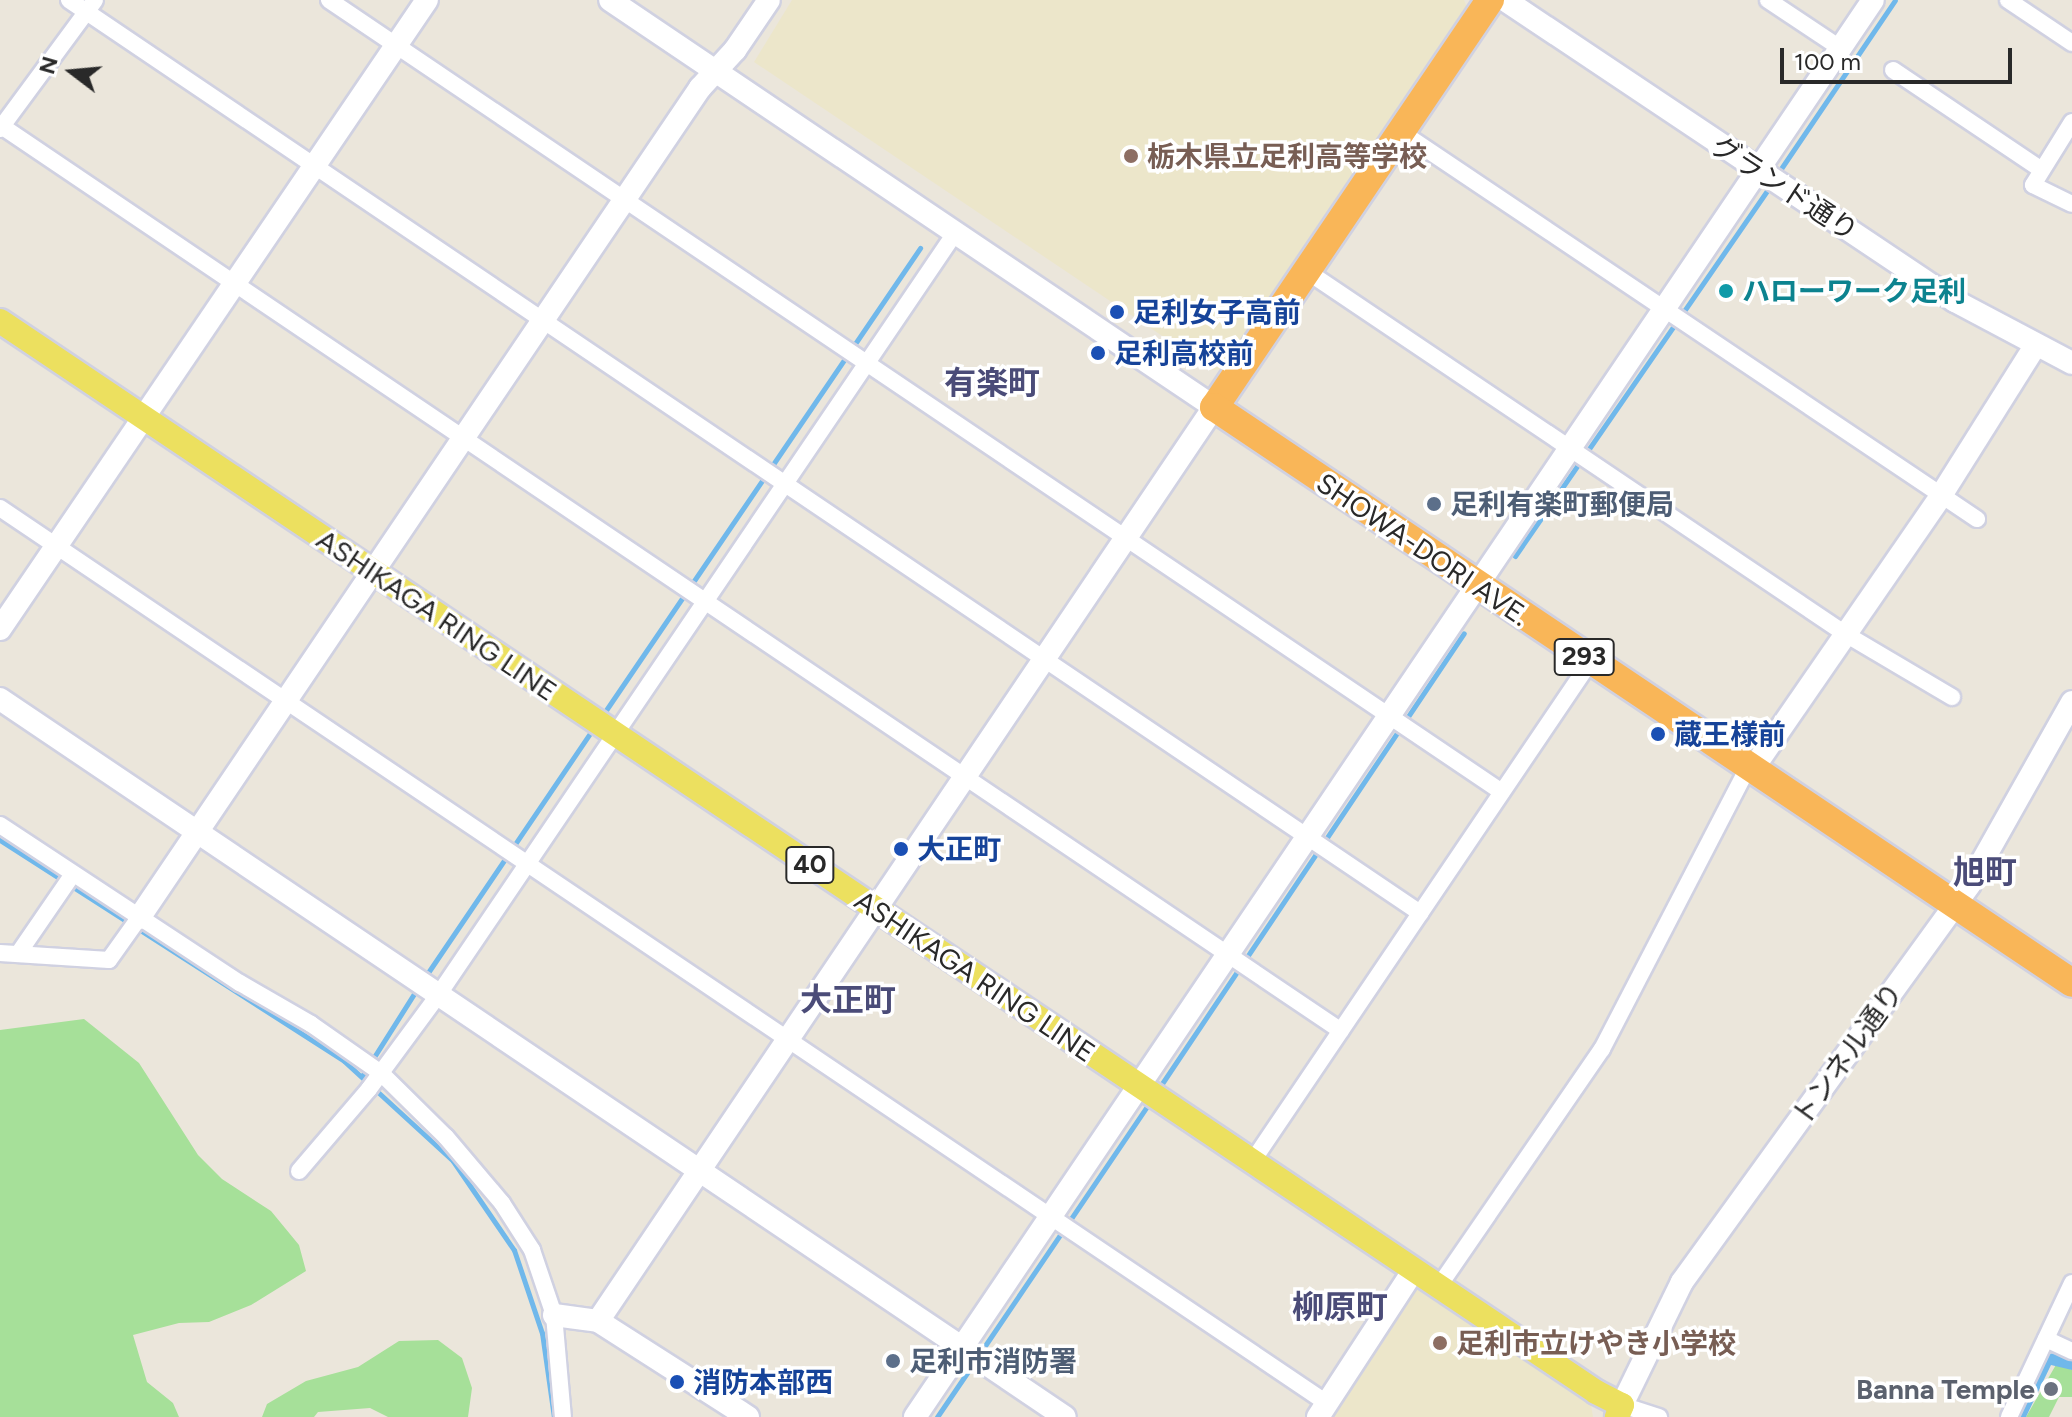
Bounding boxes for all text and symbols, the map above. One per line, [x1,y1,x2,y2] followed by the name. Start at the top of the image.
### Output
[32,32,112,112] north arrow
[1784,32,2016,82] scale bar
[1794,47,1861,76] text: 100 m
[33,53,64,77] text: N
[1705,128,1865,248] street label: グランド通り
[1147,139,1427,173] place label: 栃木県立足利高等学校
[1122,147,1140,165] marker: 栃木県立足利高等学校
[1742,274,1966,308] place label: ハローワーク足利
[1717,282,1735,300] marker: ハローワーク足利
[1133,295,1301,329] place label: 足利女子高前
[1108,303,1126,321] marker: 足利女子高前
[1114,336,1254,370] place label: 足利高校前
[1089,344,1107,362] marker: 足利高校前
[944,364,1040,402] district label: 有楽町
[1310,465,1536,633] street label: SHOWA-DORI AVE.
[1450,487,1674,521] place label: 足利有楽町郵便局
[1425,495,1443,513] marker: 足利有楽町郵便局
[311,522,563,708] street label: ASHIKAGA RING LINE
[1552,635,1616,679] road number: 293
[1674,717,1786,751] place label: 蔵王様前
[1649,725,1667,743] marker: 蔵王様前
[917,832,1001,866] place label: 大正町
[892,840,910,858] marker: 大正町
[784,843,836,887] road number: 40
[1953,853,2017,891] district label: 旭町
[849,883,1101,1069] street label: ASHIKAGA RING LINE
[1784,976,1910,1132] street label: トンネル通り
[800,981,896,1019] district label: 大正町
[1292,1288,1388,1326] district label: 柳原町
[1456,1326,1736,1360] place label: 足利市立けやき小学校
[1431,1334,1449,1352] marker: 足利市立けやき小学校
[909,1344,1077,1378] place label: 足利市消防署
[884,1352,902,1370] marker: 足利市消防署
[693,1365,833,1399] place label: 消防本部西
[1856,1372,2035,1406] place label: Banna Temple
[668,1373,686,1391] marker: 消防本部西
[2042,1380,2060,1398] marker: Banna Temple

